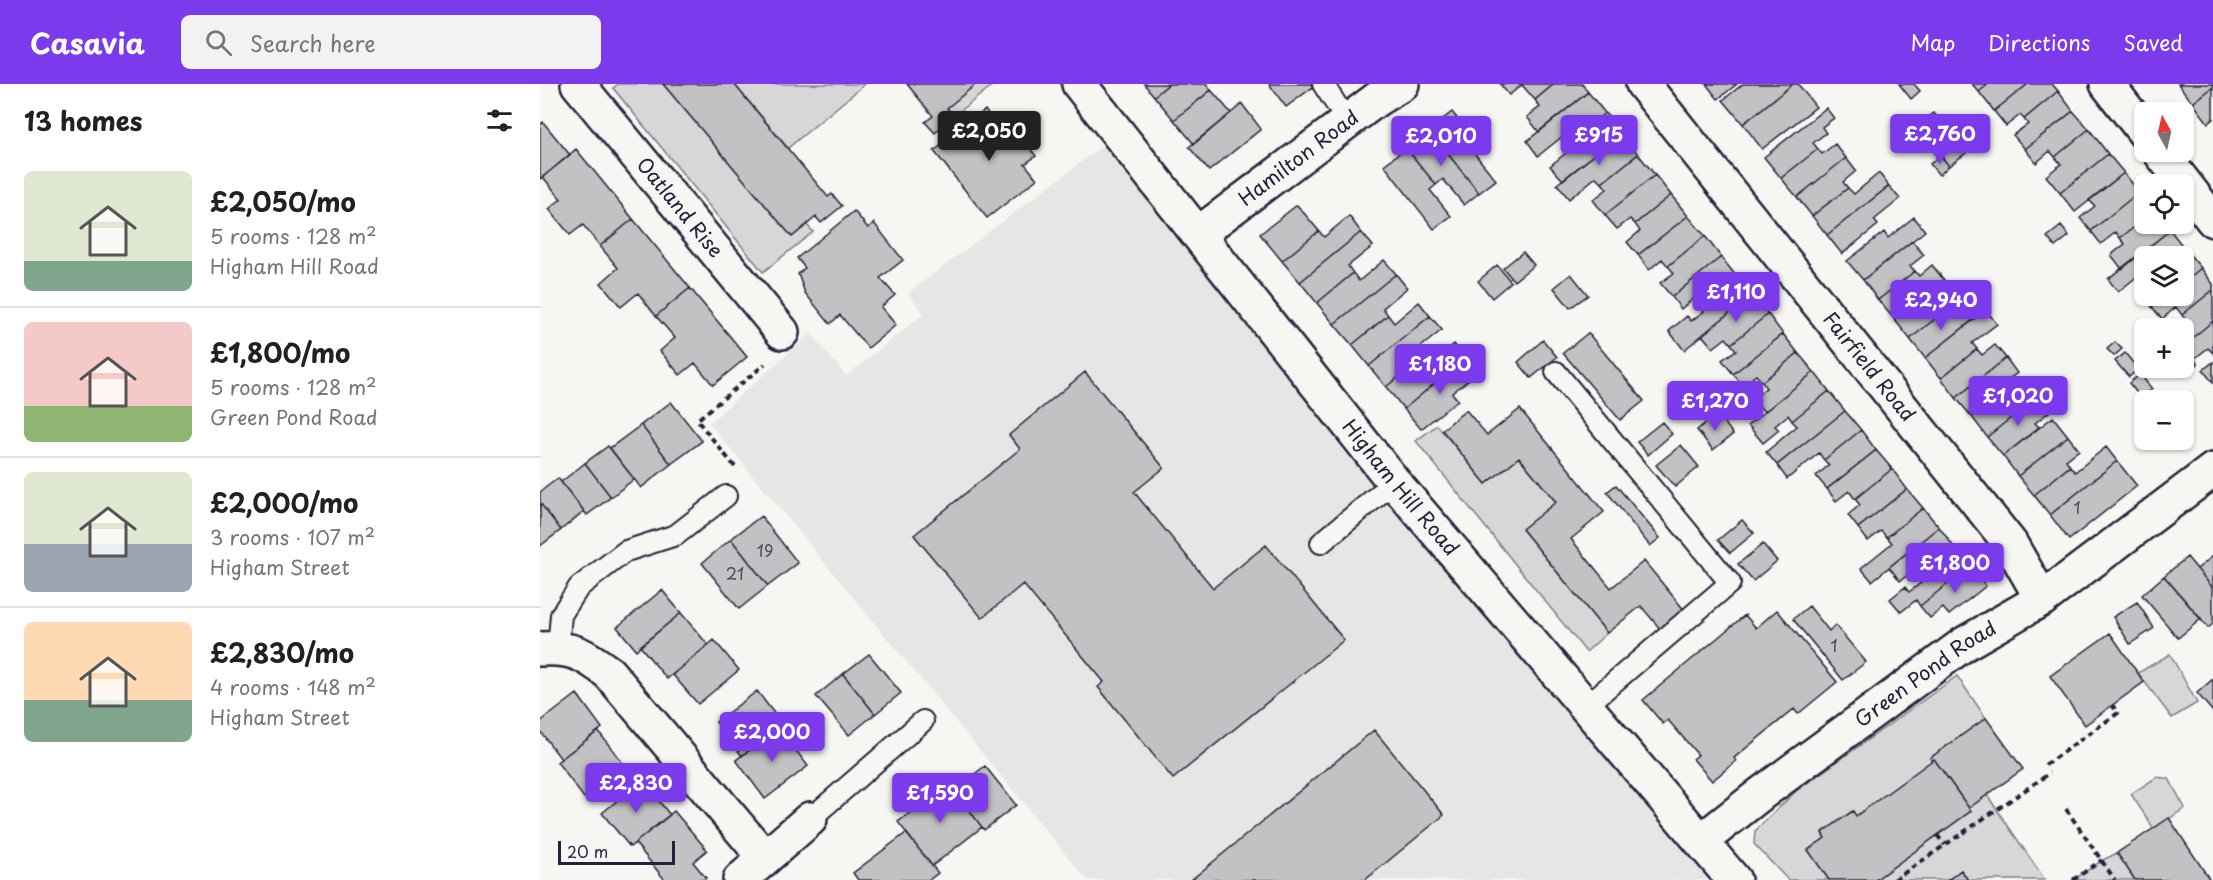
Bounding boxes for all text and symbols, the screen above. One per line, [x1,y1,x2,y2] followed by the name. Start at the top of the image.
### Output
[181,15,601,69] search box
[30,21,145,64] text: Casavia
[202,26,235,59] icon: search
[250,26,376,59] text: Search here
[1910,26,1955,58] text: Map
[1988,26,2090,58] text: Directions
[2123,26,2183,58] text: Saved
[24,101,142,140] text: 13 homes
[1232,102,1364,213] street label: Hamilton Road
[2134,102,2194,162] north arrow
[2134,102,2194,450] map controls
[483,104,516,137] icon: filters
[940,111,1038,162] pin: £2,050
[1891,114,1989,165] pin: £2,760
[952,115,1026,145] text: £2,050
[1563,115,1635,166] pin: £915
[1392,116,1490,167] pin: £2,010
[1904,118,1976,148] text: £2,760
[1575,119,1623,149] text: £915
[1405,120,1477,150] text: £2,010
[630,150,731,264] street label: Oatland Rise
[2134,174,2194,234] button: locate
[210,182,356,221] text: £2,050/mo
[72,195,144,267] icon: home
[210,221,376,251] text: 5 rooms · 128 m²
[2134,246,2194,306] button: layers
[210,251,379,281] text: Higham Hill Road
[1687,272,1785,323] pin: £1,110
[1706,276,1766,306] text: £1,110
[1892,280,1990,331] pin: £2,940
[1905,284,1978,314] text: £2,940
[1816,305,1923,428] street label: Fairfield Road
[2134,318,2194,378] button: +
[210,333,350,372] text: £1,800/mo
[1391,344,1489,395] pin: £1,180
[72,346,144,418] icon: home
[1409,348,1471,378] text: £1,180
[210,372,376,402] text: 5 rooms · 128 m²
[1969,376,2067,427] pin: £1,020
[1983,380,2053,410] text: £1,020
[1666,381,1764,432] pin: £1,270
[1681,385,1749,415] text: £1,270
[2134,390,2194,450] button: −
[210,402,377,432] text: Green Pond Road
[1336,412,1466,562] street label: Higham Hill Road
[210,483,358,522] text: £2,000/mo
[2073,495,2081,519] house number: 1
[72,496,144,568] icon: home
[210,522,375,552] text: 3 rooms · 107 m²
[757,538,773,562] house number: 19
[1906,543,2004,594] pin: £1,800
[1920,547,1990,577] text: £1,800
[210,552,350,582] text: Higham Street
[726,561,744,585] house number: 21
[1848,613,2001,734] street label: Green Pond Road
[210,633,354,672] text: £2,830/mo
[1830,633,1838,657] house number: 1
[72,646,144,718] icon: home
[210,672,376,702] text: 4 rooms · 148 m²
[210,702,350,732] text: Higham Street
[723,712,821,763] pin: £2,000
[734,716,810,746] text: £2,000
[587,763,685,814] pin: £2,830
[599,767,673,797] text: £2,830
[891,773,989,824] pin: £1,590
[906,777,974,807] text: £1,590
[558,838,675,866] scale bar
[567,839,608,863] text: 20 m

